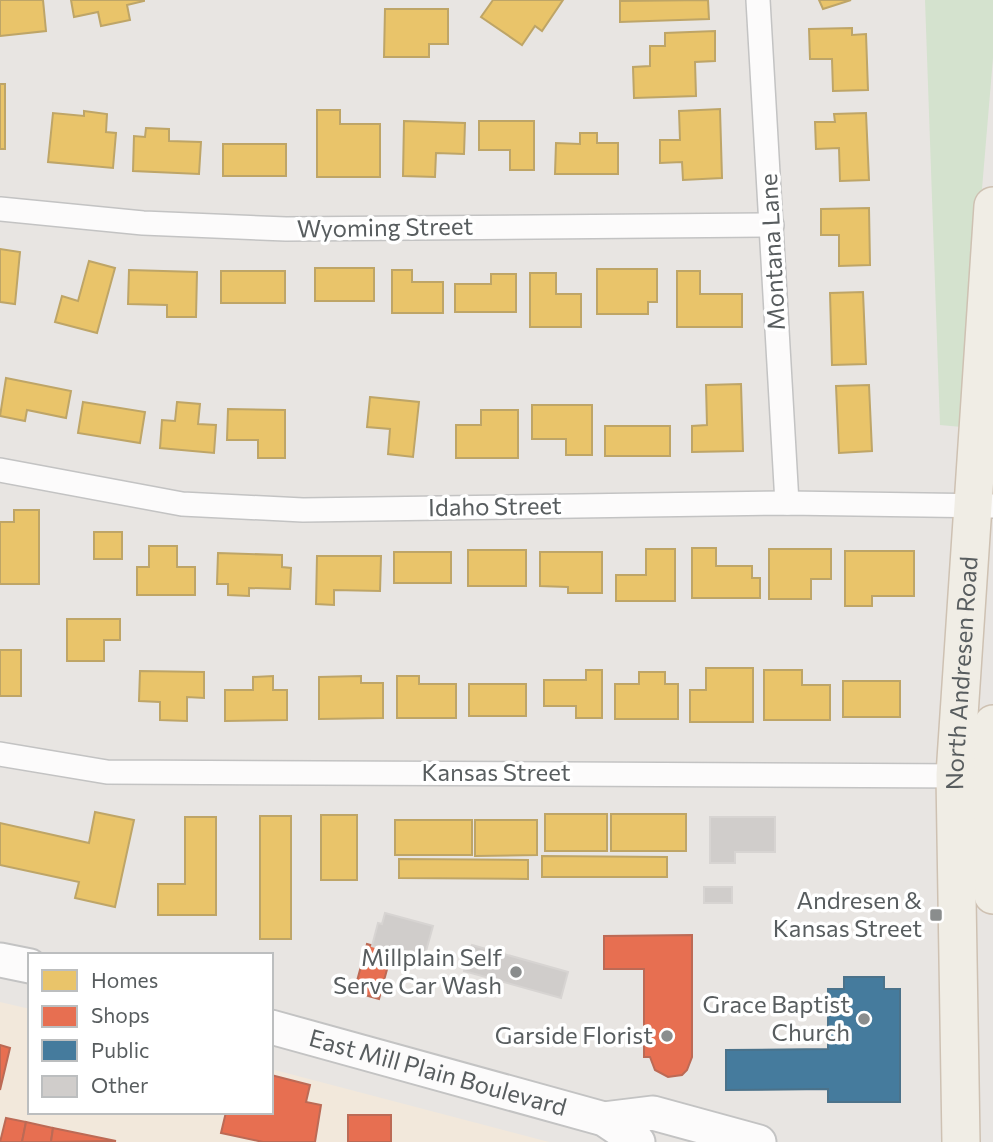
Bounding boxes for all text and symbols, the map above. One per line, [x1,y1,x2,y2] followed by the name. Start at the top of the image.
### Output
[753,173,790,331] street label: Montana Lane
[297,210,474,243] street label: Wyoming Street
[428,490,562,521] street label: Idaho Street
[939,555,983,790] street label: North Andresen Road
[421,757,571,786] street label: Kansas Street
[773,885,922,942] place label: Andresen & Kansas Street
[928,907,944,923] marker: Andresen & Kansas Street
[333,942,503,999] place label: Millplain Self Serve Car Wash
[28,953,273,1114] legend
[508,964,524,980] marker: Millplain Self Serve Car Wash
[91,967,158,992] text: Homes
[703,989,850,1046] place label: Grace Baptist Church
[91,1002,150,1027] text: Shops
[856,1011,872,1027] marker: Grace Baptist Church
[495,1020,653,1049] place label: Garside Florist
[306,1022,570,1121] street label: East Mill Plain Boulevard
[659,1028,675,1044] marker: Garside Florist
[91,1037,149,1062] text: Public
[91,1072,148,1097] text: Other

